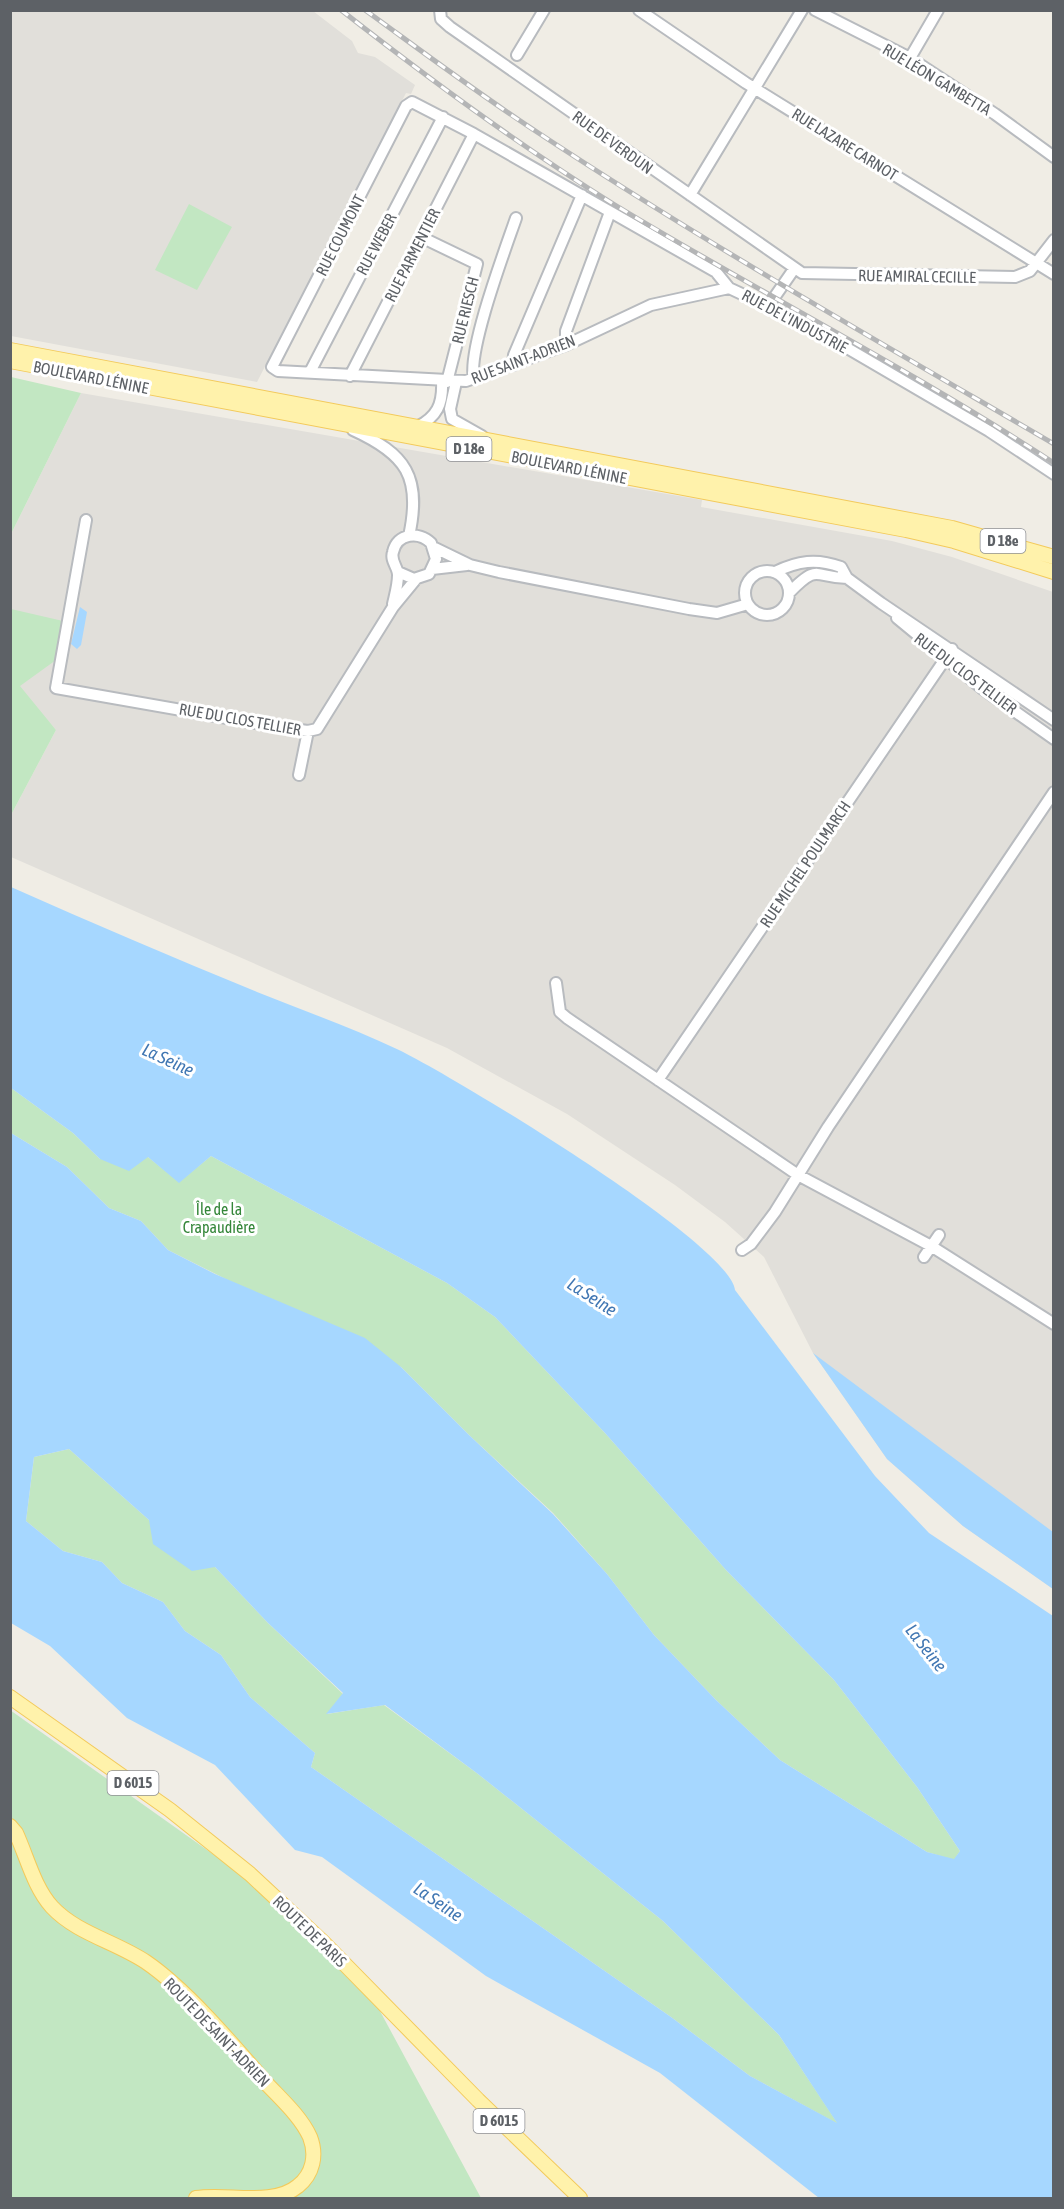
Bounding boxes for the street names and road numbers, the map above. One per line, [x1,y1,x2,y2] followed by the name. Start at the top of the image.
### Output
[880,40,995,119] street label: RUE LÉON GAMBETTA
[789,104,901,184] street label: RUE LAZARE CARNOT
[569,107,657,177] street label: RUE DE VERDUN
[312,191,368,279] street label: RUE COUMONT
[381,205,443,305] street label: RUE PARMENTIER
[352,210,400,278] street label: RUE WEBER
[858,266,976,286] street label: RUE AMIRAL CECILLE
[448,275,482,345] street label: RUE RIESCH
[739,286,851,356] street label: RUE DE L'INDUSTRIE
[468,331,578,387] street label: RUE SAINT-ADRIEN
[32,357,150,397] street label: BOULEVARD LÉNINE
[446,437,492,461] road number: D 18e
[510,447,628,487] street label: BOULEVARD LÉNINE
[980,529,1026,553] road number: D 18e
[911,629,1021,717] street label: RUE DU CLOS TELLIER
[178,699,302,739] street label: RUE DU CLOS TELLIER
[756,797,854,931] street label: RUE MICHEL POULMARCH
[108,1771,158,1795] road number: D 6015
[270,1892,350,1970] street label: ROUTE DE PARIS
[160,1974,274,2090] street label: ROUTE DE SAINT-ADRIEN
[474,2109,524,2133] road number: D 6015

